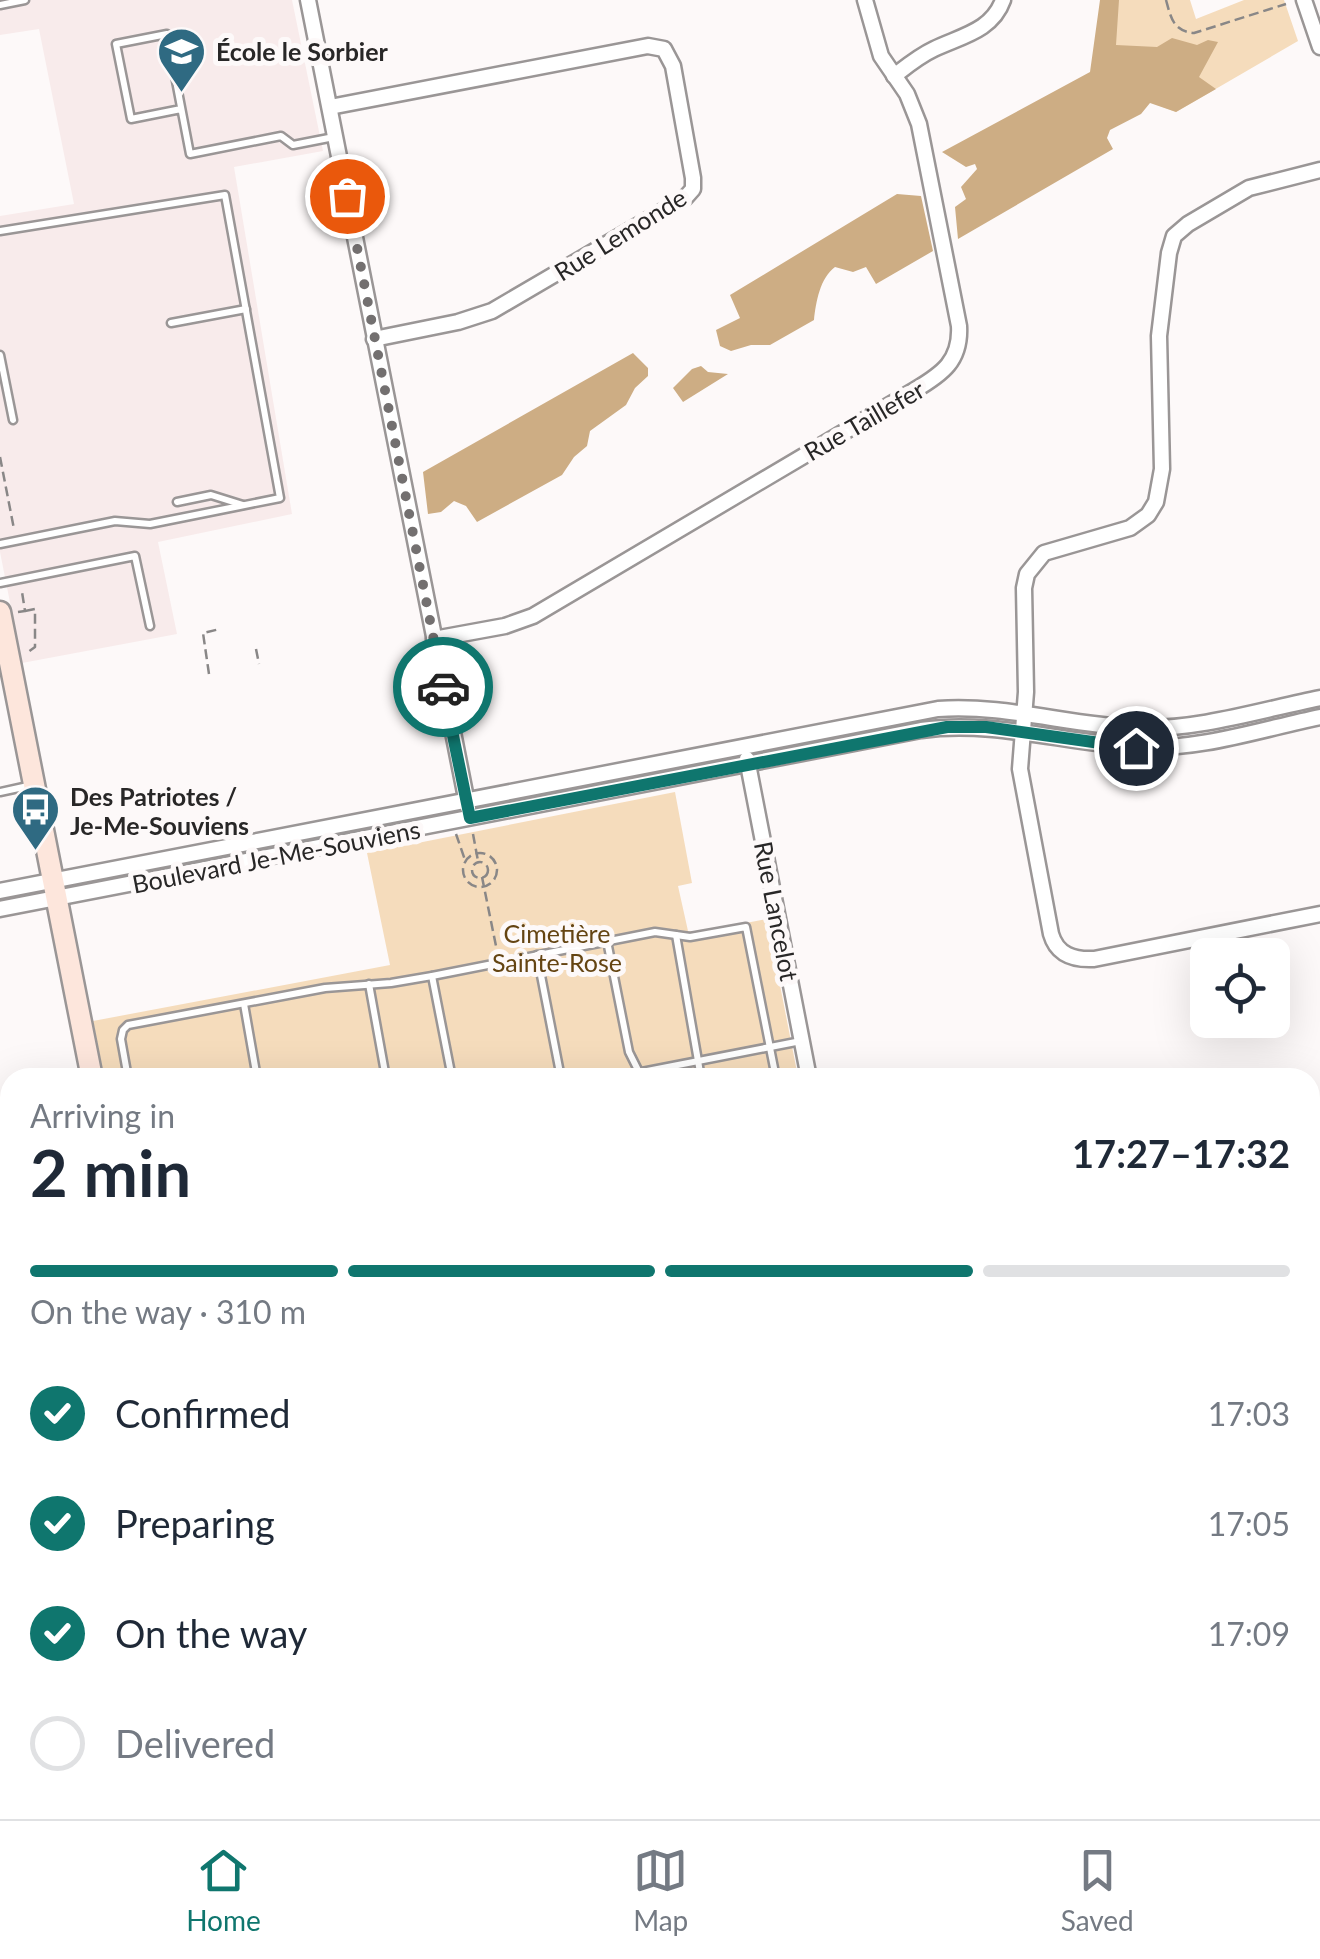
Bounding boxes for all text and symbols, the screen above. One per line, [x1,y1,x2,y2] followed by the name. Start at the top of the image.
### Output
[155,25,207,93] school or university icon: École le Sorbier
[216,36,389,66] place label: École le Sorbier
[305,154,390,239] pin
[320,169,375,224] icon: bag
[549,182,691,286] street label: Rue Lemonde
[799,374,929,466] street label: Rue Taillefer
[393,637,493,737] courier
[416,660,471,715] icon: car
[1094,706,1179,791] pin
[1109,721,1164,776] icon: home
[70,781,249,840] place label: Des Patriotes / Je-Me-Souviens
[9,784,61,852] bus stop icon: Des Patriotes / Je-Me-Souviens
[130,813,422,899] street label: Boulevard Je-Me-Souviens
[749,839,805,983] street label: Rue Lancelot
[492,918,622,977] park label: Cimetière Sainte-Rose
[1190,938,1290,1038] map controls
[1190,938,1290,1038] button: locate
[30,1096,175,1135] text: Arriving in
[1072,1130,1290,1176] text: 17:27–17:32
[30,1133,191,1211] text: 2 min
[30,1292,306,1331] text: On the way · 310 m
[30,1386,85,1441] icon: check
[115,1390,291,1436] text: Confirmed
[1208,1394,1290,1433] text: 17:03
[30,1496,85,1551] icon: check
[115,1500,275,1546] text: Preparing
[1208,1504,1290,1543] text: 17:05
[30,1606,85,1661] icon: check
[115,1610,307,1656] text: On the way
[1208,1614,1290,1653] text: 17:09
[115,1720,275,1766] text: Delivered
[186,1843,261,1937] tab: Home
[633,1843,688,1937] tab: Map
[1061,1843,1134,1937] tab: Saved

